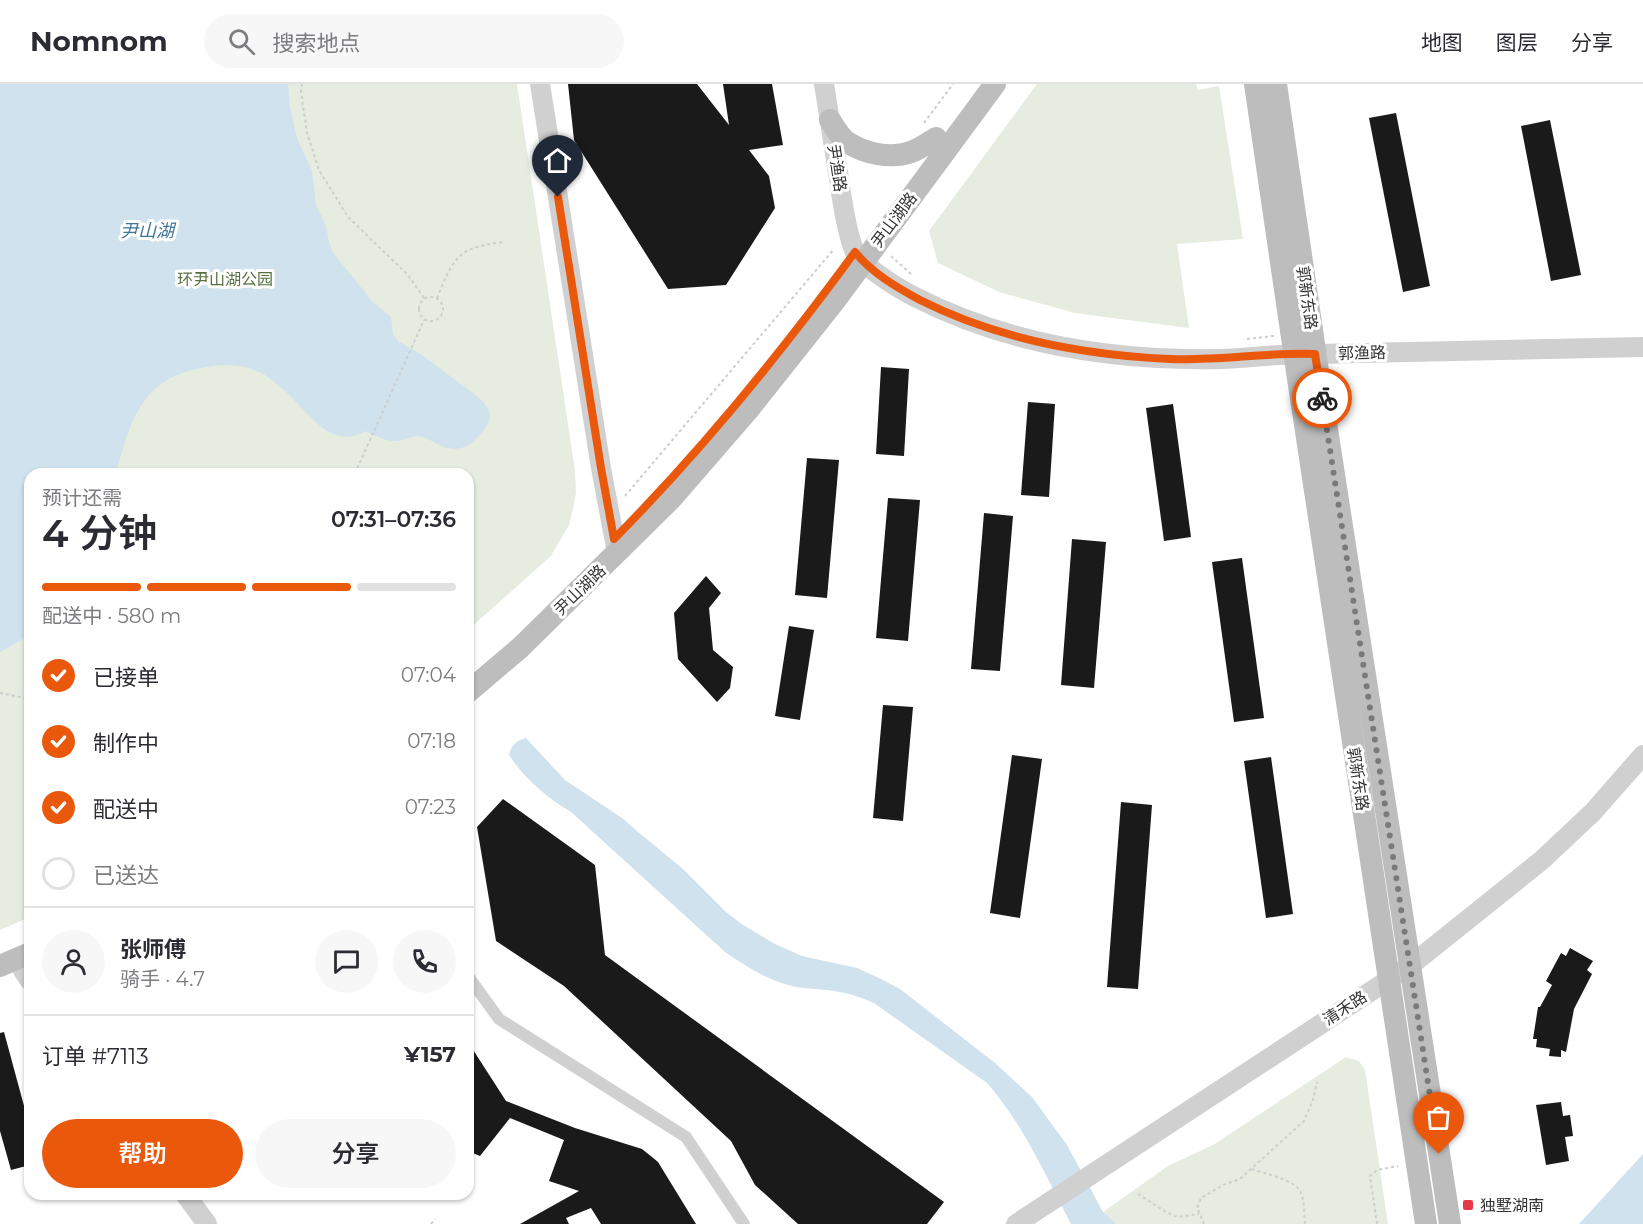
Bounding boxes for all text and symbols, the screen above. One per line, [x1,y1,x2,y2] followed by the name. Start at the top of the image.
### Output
[204,14,624,68] search box
[30,24,168,58] text: Nomnom
[225,25,258,58] icon: search
[273,30,361,57] text: 搜索地点
[1421,30,1463,55] text: 地图
[1496,30,1538,55] text: 图层
[1571,30,1613,55] text: 分享
[532,135,583,197] pin
[824,143,850,193] street label: 尹渔路
[541,144,574,177] icon: home
[867,189,921,251] street label: 尹山湖路
[120,220,177,242] water label: 尹山湖
[1293,265,1321,331] street label: 郭新东路
[177,270,273,289] park label: 环尹山湖公园
[1338,343,1386,363] street label: 郭渔路
[1292,368,1352,428] courier
[1306,382,1339,415] icon: bike
[42,486,122,510] text: 预计还需
[331,506,456,533] text: 07:31–07:36
[42,509,157,557] text: 4 分钟
[550,561,610,619] street label: 尹山湖路
[42,604,181,628] text: 配送中 · 580 m
[42,659,75,692] icon: check
[401,663,456,687] text: 07:04
[93,664,159,691] text: 已接单
[42,725,75,758] icon: check
[407,729,456,753] text: 07:18
[93,730,159,757] text: 制作中
[1344,746,1372,812] street label: 郭新东路
[42,791,75,824] icon: check
[405,795,456,819] text: 07:23
[93,796,159,823] text: 配送中
[93,862,159,889] text: 已送达
[42,930,105,993] button: person
[315,930,378,993] button: chat
[393,930,456,993] button: phone
[120,936,186,963] text: 张师傅
[120,967,205,991] text: 骑手 · 4.7
[1320,987,1370,1029] street label: 清禾路
[404,1041,456,1068] text: ¥157
[42,1043,149,1070] text: 订单 #7113
[1413,1092,1464,1154] pin
[1422,1101,1455,1134] icon: bag
[42,1119,243,1188] button: 帮助
[255,1119,456,1188] button: 分享
[1480,1196,1544,1215] place label: 独墅湖南
[1461,1198,1475,1212] marker: 独墅湖南

